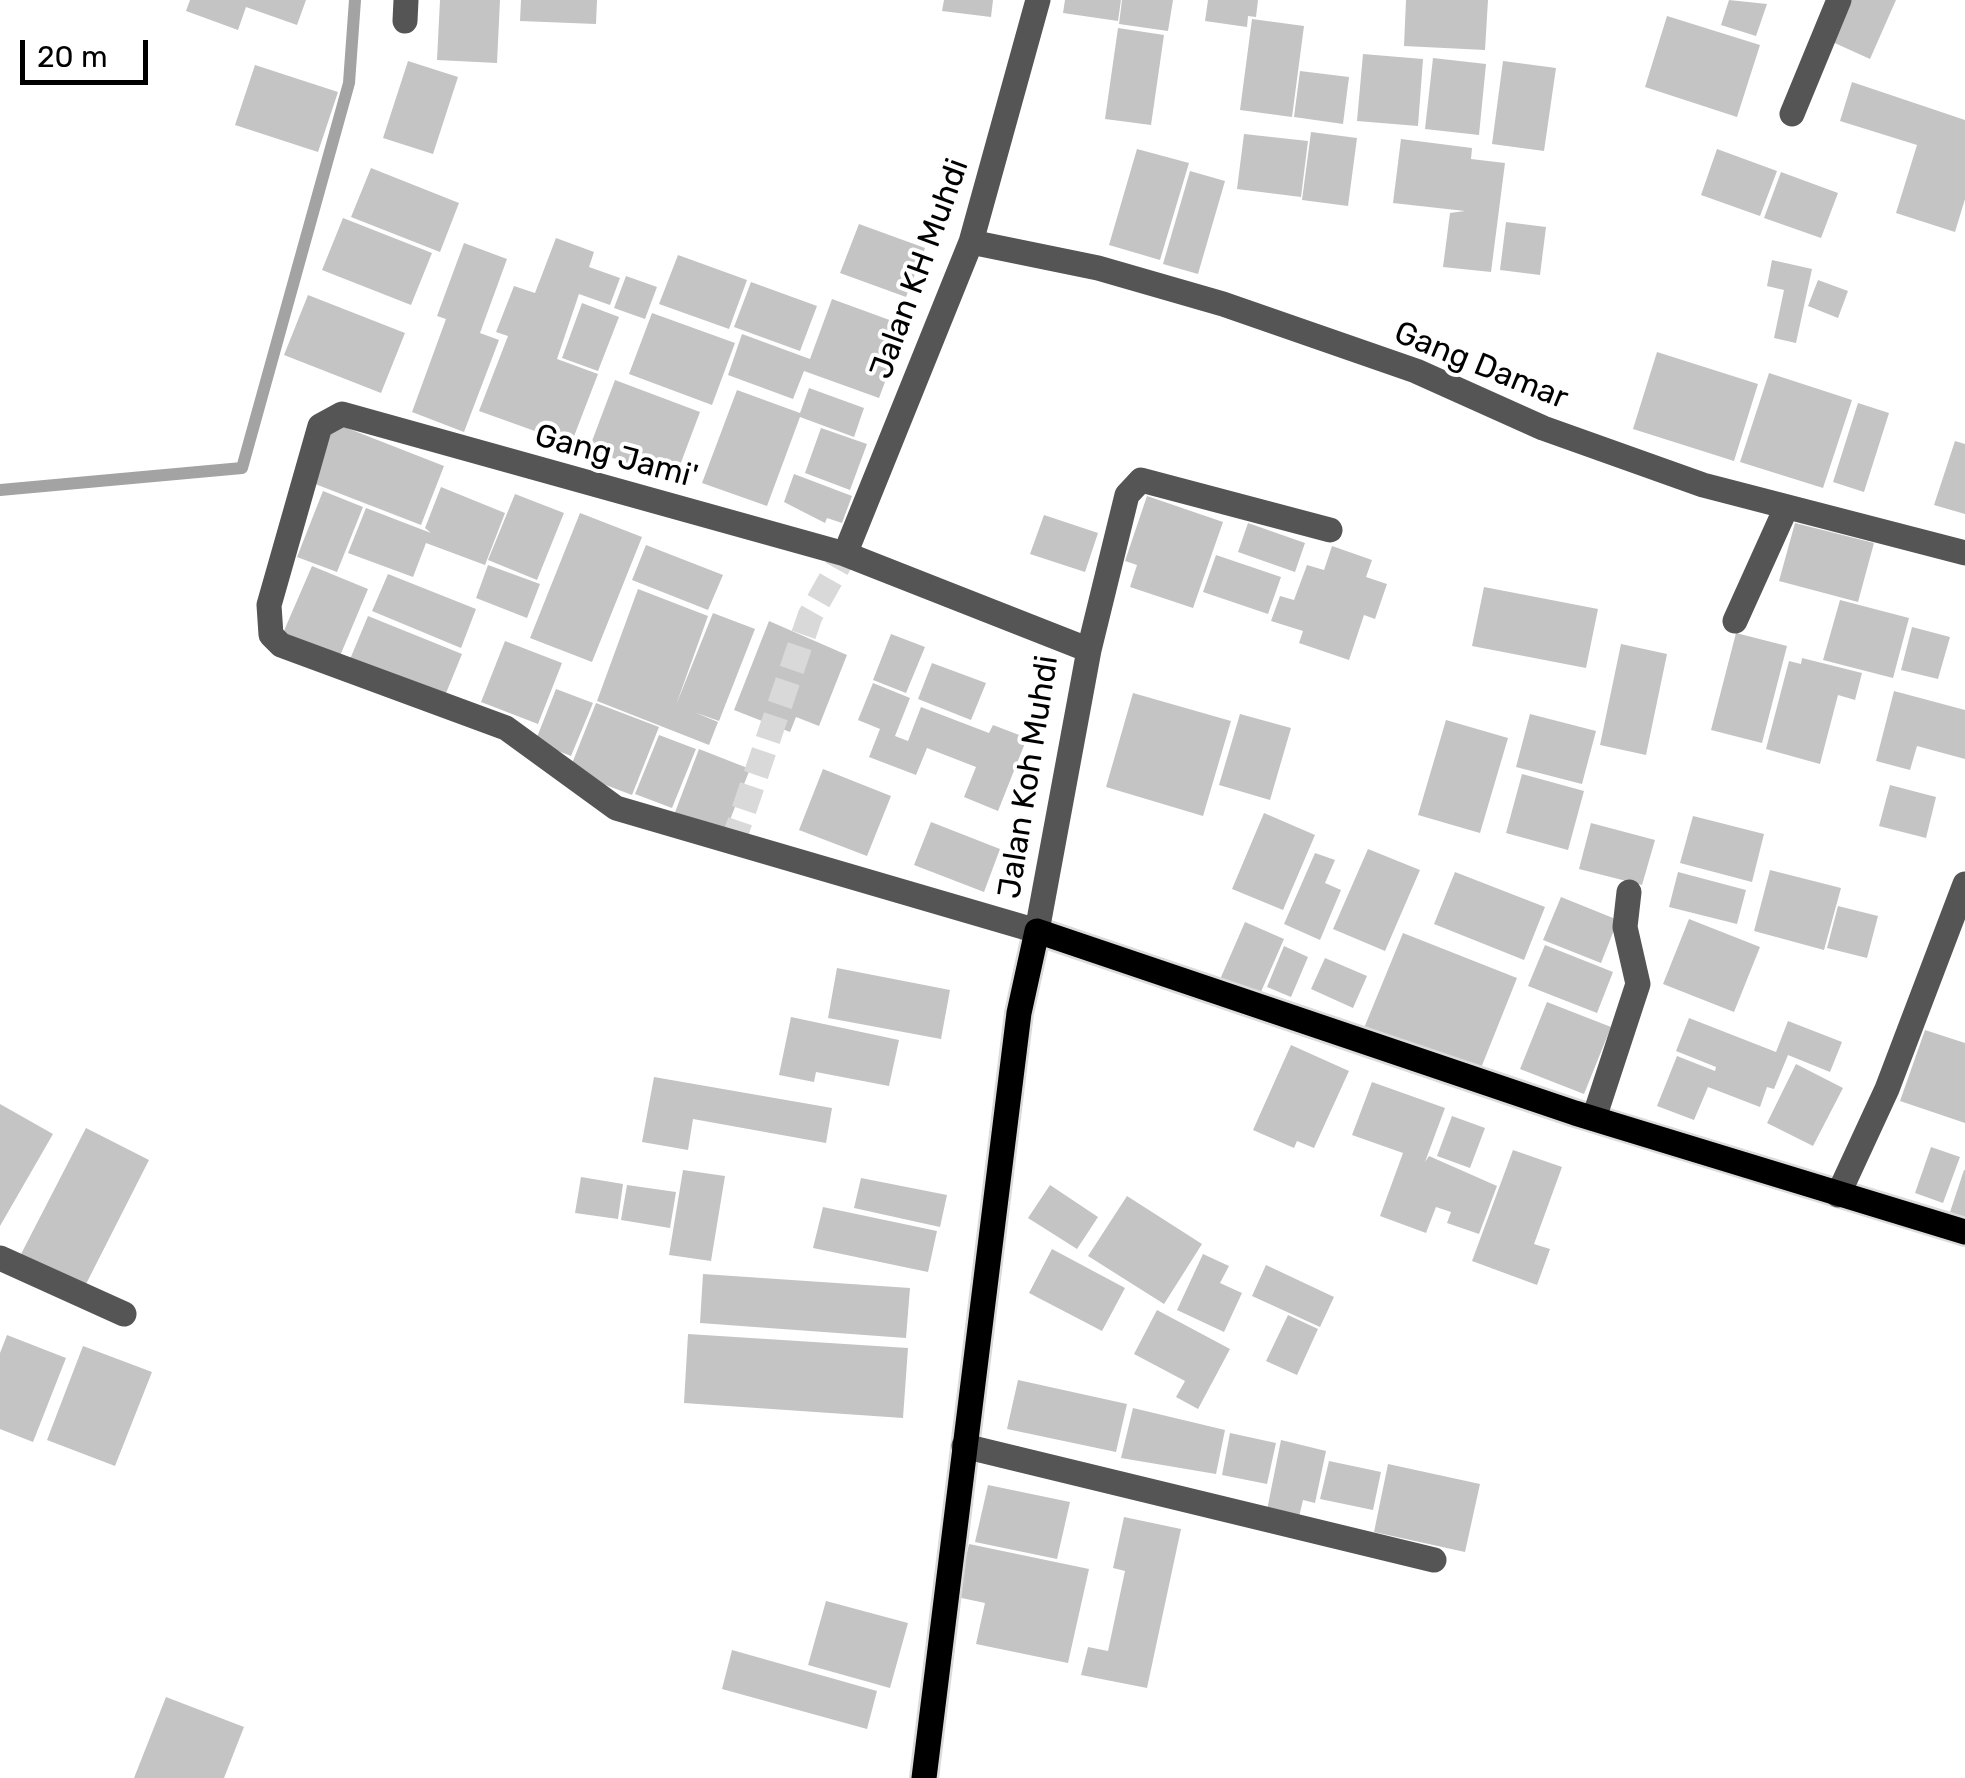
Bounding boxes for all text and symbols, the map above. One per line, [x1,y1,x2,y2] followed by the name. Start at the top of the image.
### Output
[25,20,152,82] scale bar
[37,39,108,75] text: 20 m
[862,154,978,384] street label: Jalan KH Muhdi
[1389,314,1573,418] street label: Gang Damar
[530,417,702,497] street label: Gang Jami'
[991,653,1067,901] street label: Jalan Koh Muhdi

